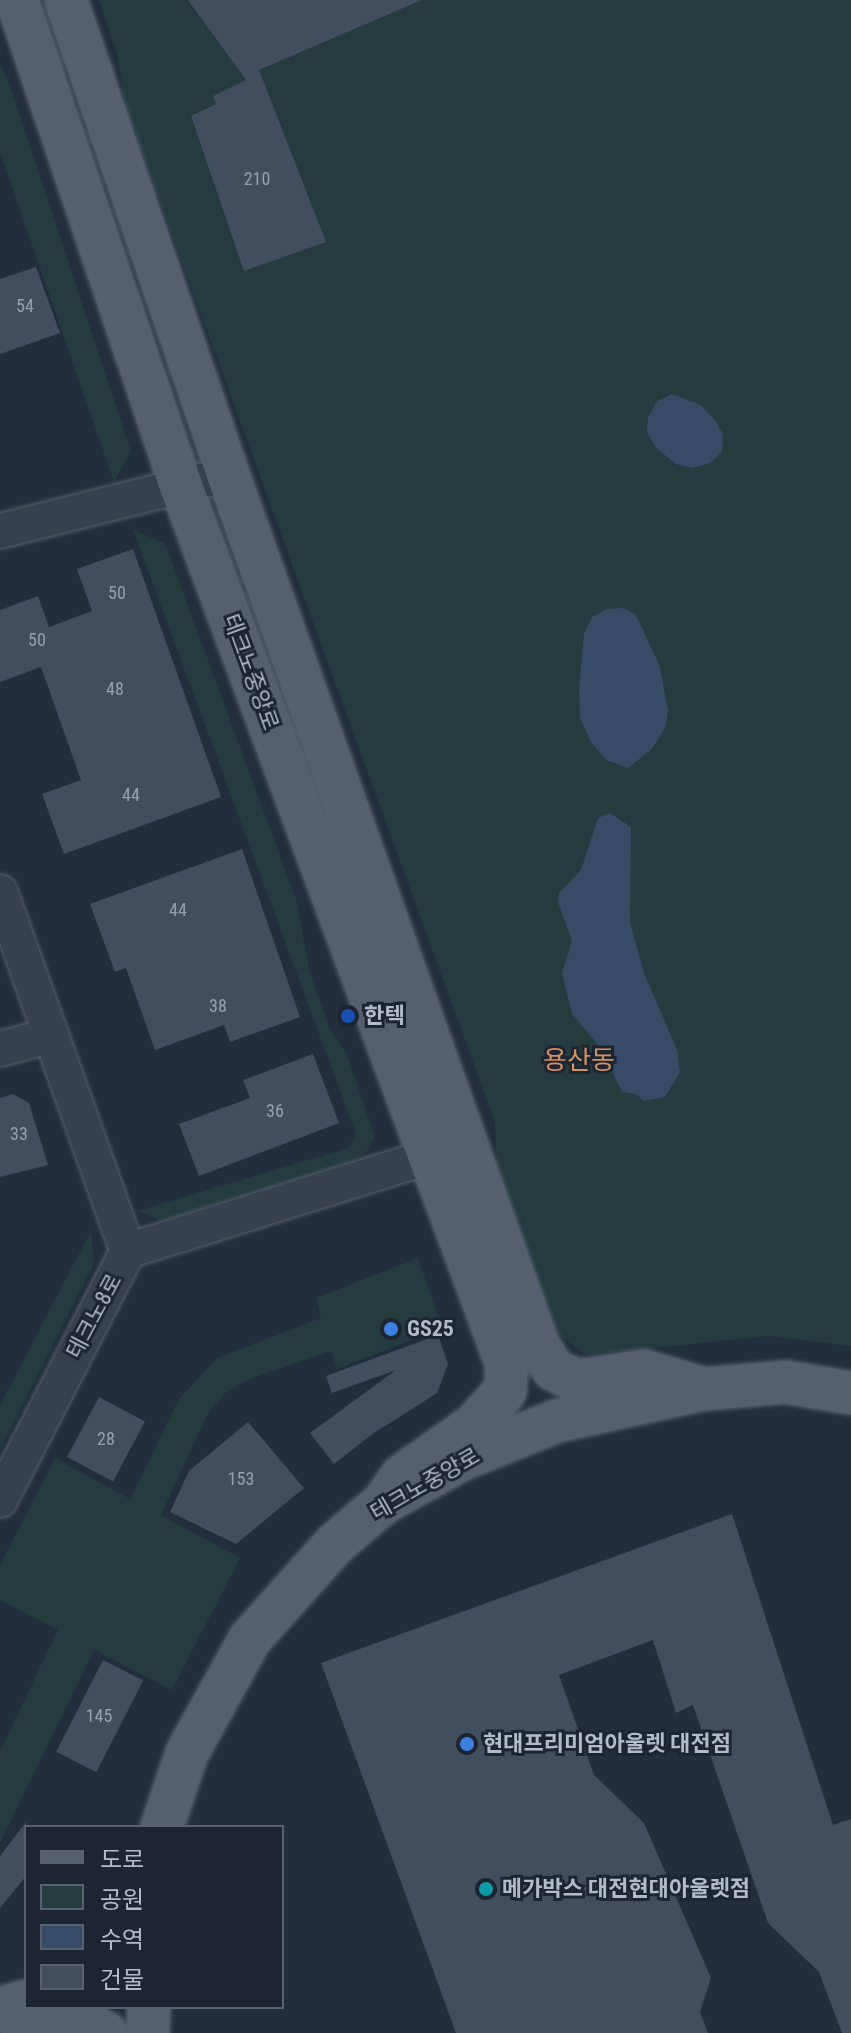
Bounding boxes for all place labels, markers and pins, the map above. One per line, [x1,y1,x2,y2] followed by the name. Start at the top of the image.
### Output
[364,1003,404,1029] place label: 한텍
[339,1007,357,1025] marker: 한텍
[407,1316,454,1342] place label: GS25
[382,1320,400,1338] marker: GS25
[483,1731,731,1757] place label: 현대프리미엄아울렛 대전점
[458,1735,476,1753] marker: 현대프리미엄아울렛 대전점
[502,1876,750,1902] place label: 메가박스 대전현대아울렛점
[477,1880,495,1898] marker: 메가박스 대전현대아울렛점

